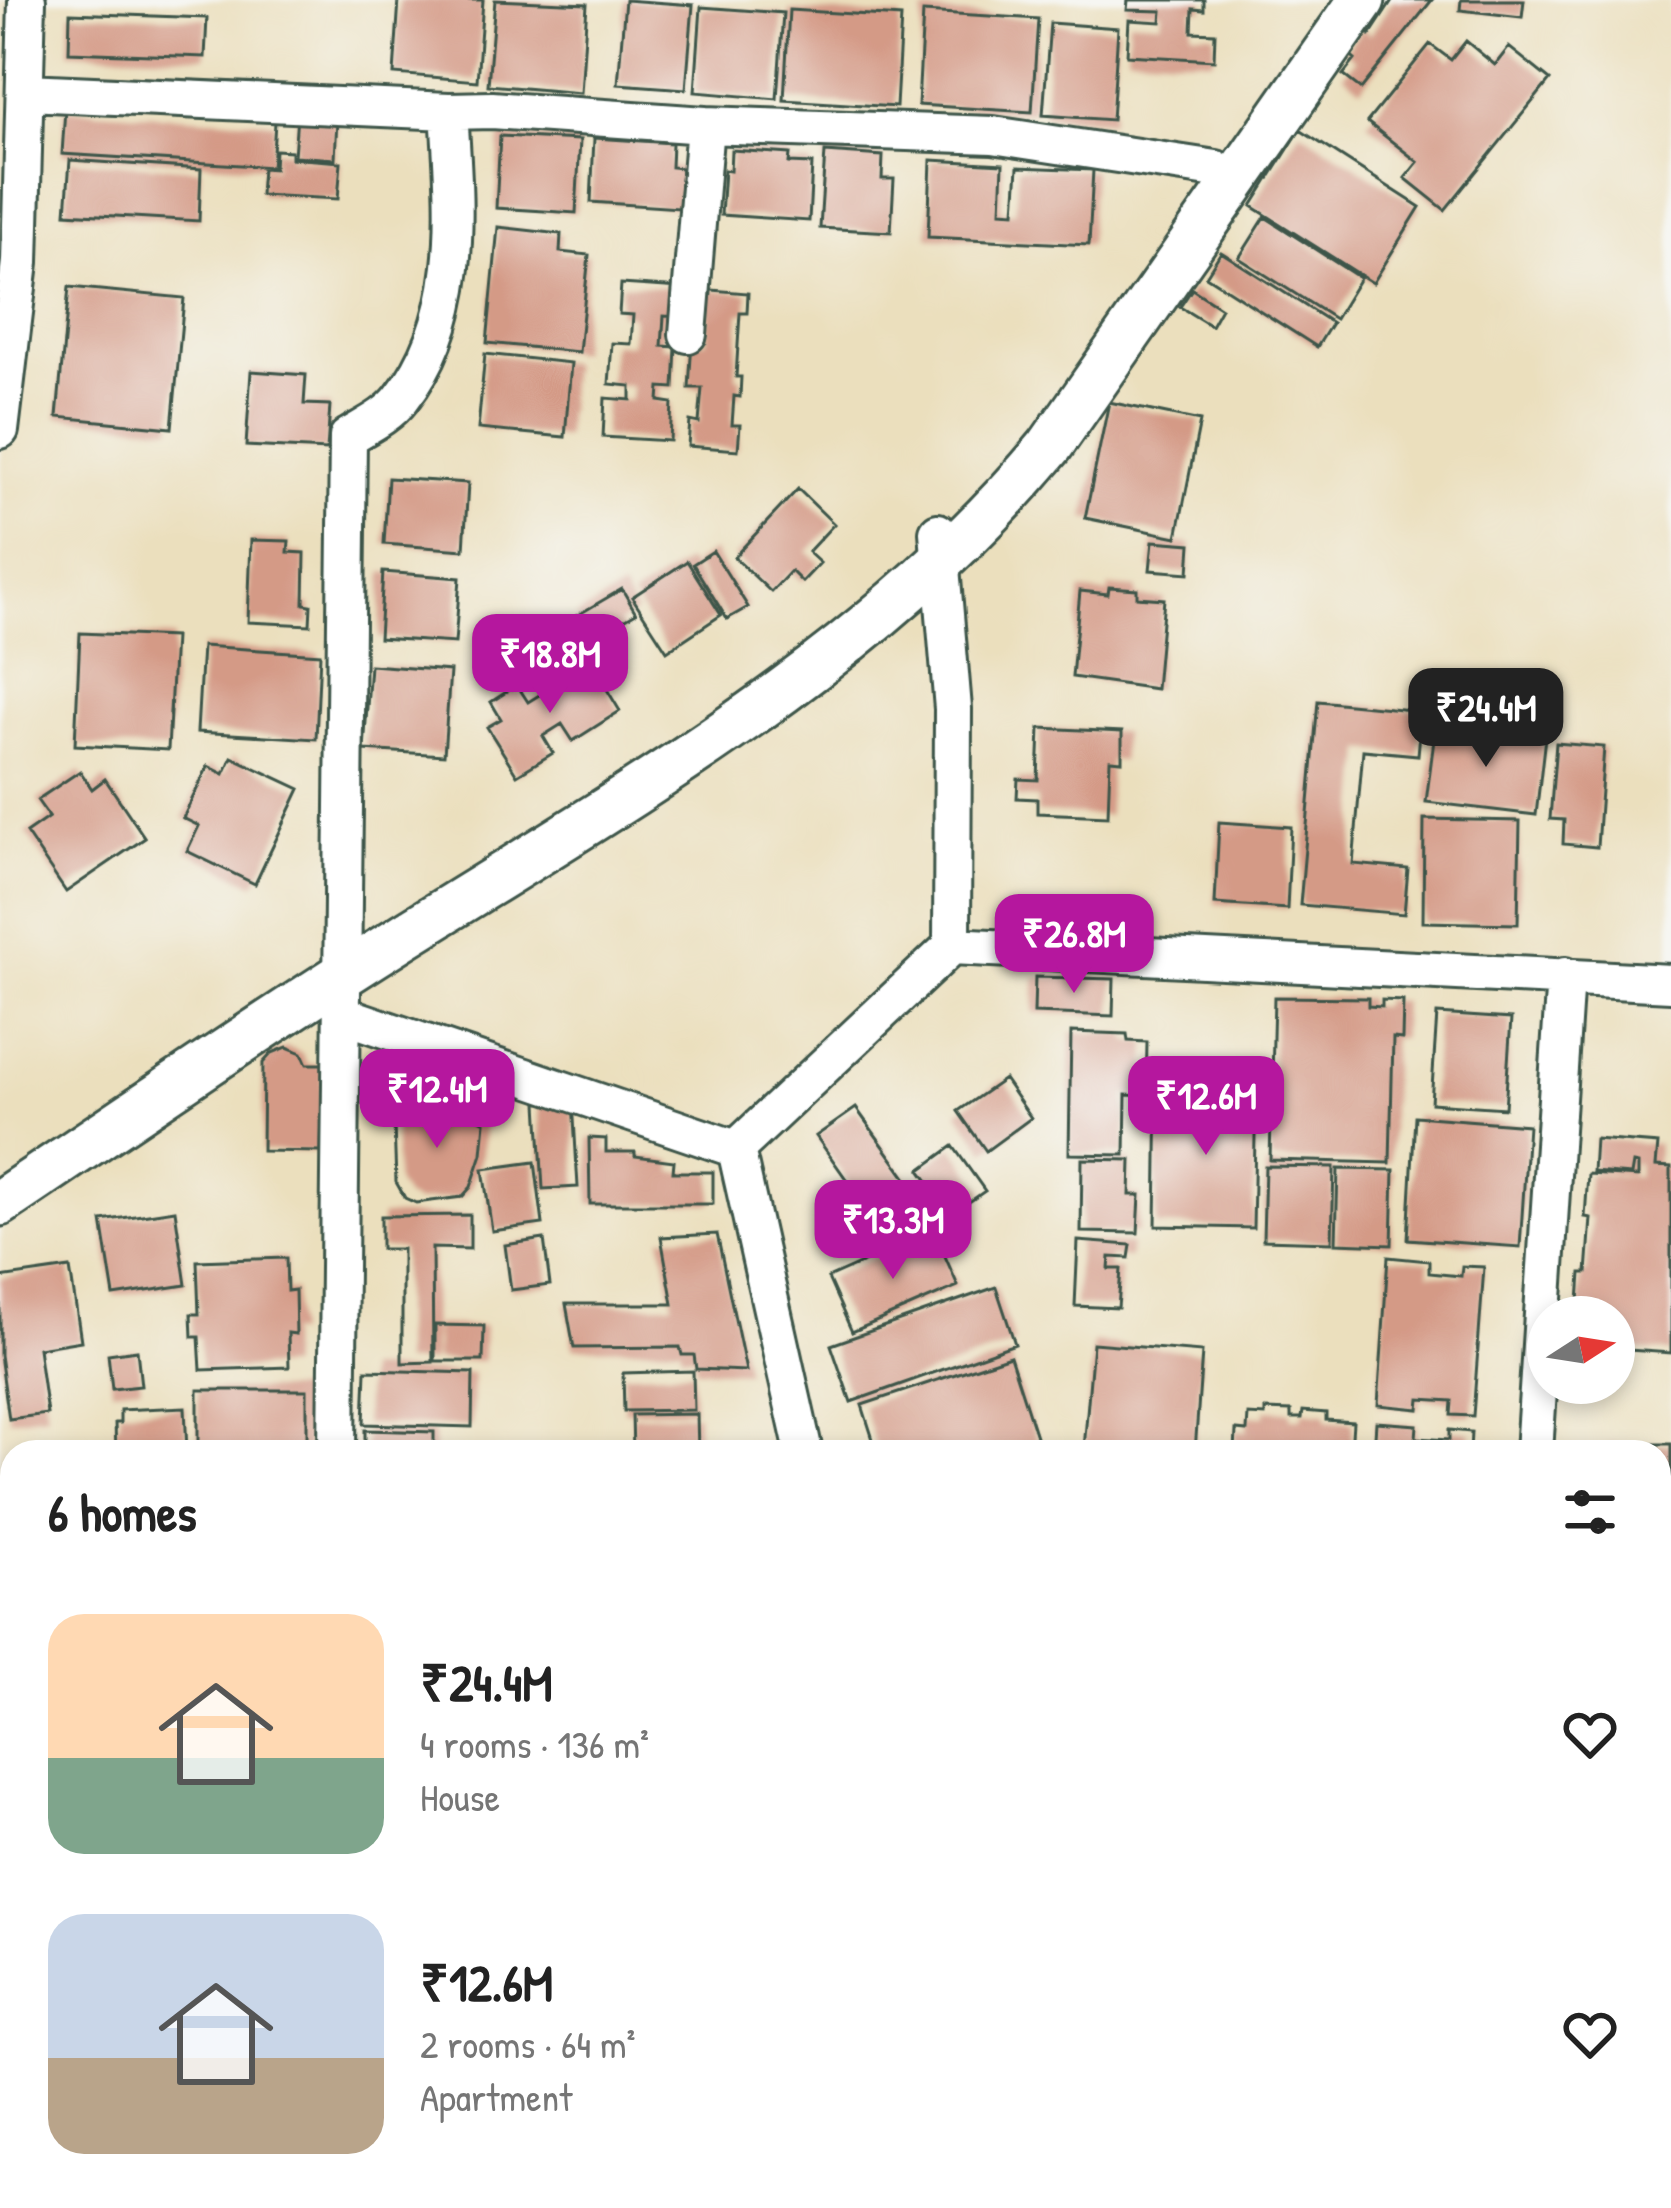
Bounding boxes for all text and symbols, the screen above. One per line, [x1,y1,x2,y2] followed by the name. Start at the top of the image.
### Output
[452,614,648,716] pin: ₹18.8M
[499,626,601,679] text: ₹18.8M
[1388,668,1584,770] pin: ₹24.4M
[1435,680,1537,733] text: ₹24.4M
[976,894,1172,996] pin: ₹26.8M
[1022,906,1126,959] text: ₹26.8M
[339,1049,535,1151] pin: ₹12.4M
[1108,1056,1304,1158] pin: ₹12.6M
[387,1061,487,1114] text: ₹12.4M
[1155,1068,1257,1121] text: ₹12.6M
[795,1180,991,1282] pin: ₹13.3M
[842,1192,944,1245] text: ₹13.3M
[1527,1296,1635,1404] north arrow
[1527,1296,1635,1404] map controls
[48,1478,197,1547] text: 6 homes
[1557,1479,1623,1545] icon: filters
[420,1648,553,1717] text: ₹24.4M
[144,1662,288,1806] icon: home
[1557,1701,1623,1767] icon: heart
[420,1717,649,1770] text: 4 rooms · 136 m²
[420,1770,500,1823] text: House
[420,1948,553,2017] text: ₹12.6M
[144,1962,288,2106] icon: home
[1557,2001,1623,2067] icon: heart
[420,2017,636,2070] text: 2 rooms · 64 m²
[420,2070,573,2123] text: Apartment

